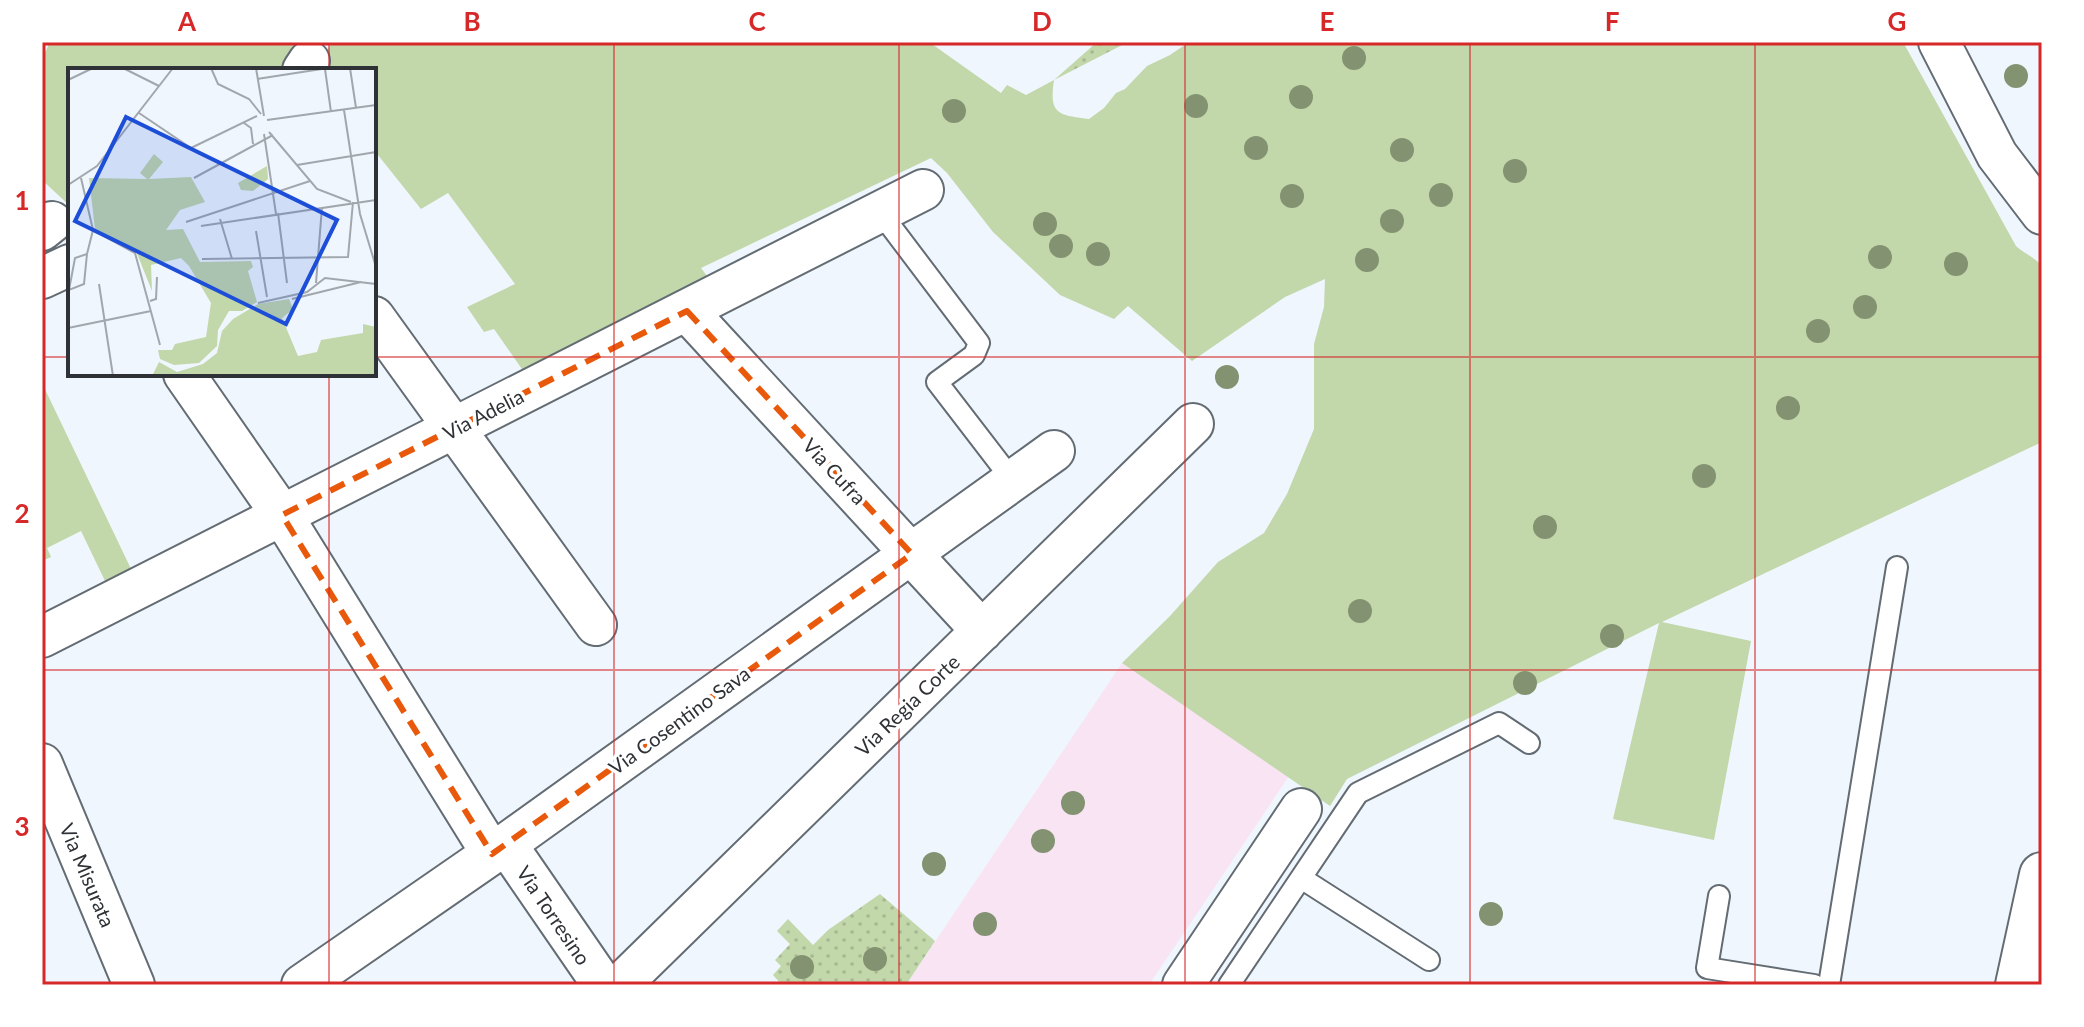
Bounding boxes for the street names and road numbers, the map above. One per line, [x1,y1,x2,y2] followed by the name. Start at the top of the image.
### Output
[439,383,527,445] street label: Via Adelia
[798,433,872,509] street label: Via Cufra
[850,649,964,761] street label: Via Regia Corte
[604,661,754,779] street label: Via Cosentino Sava
[55,819,121,931] street label: Via Misurata
[512,861,596,969] street label: Via Torresino

